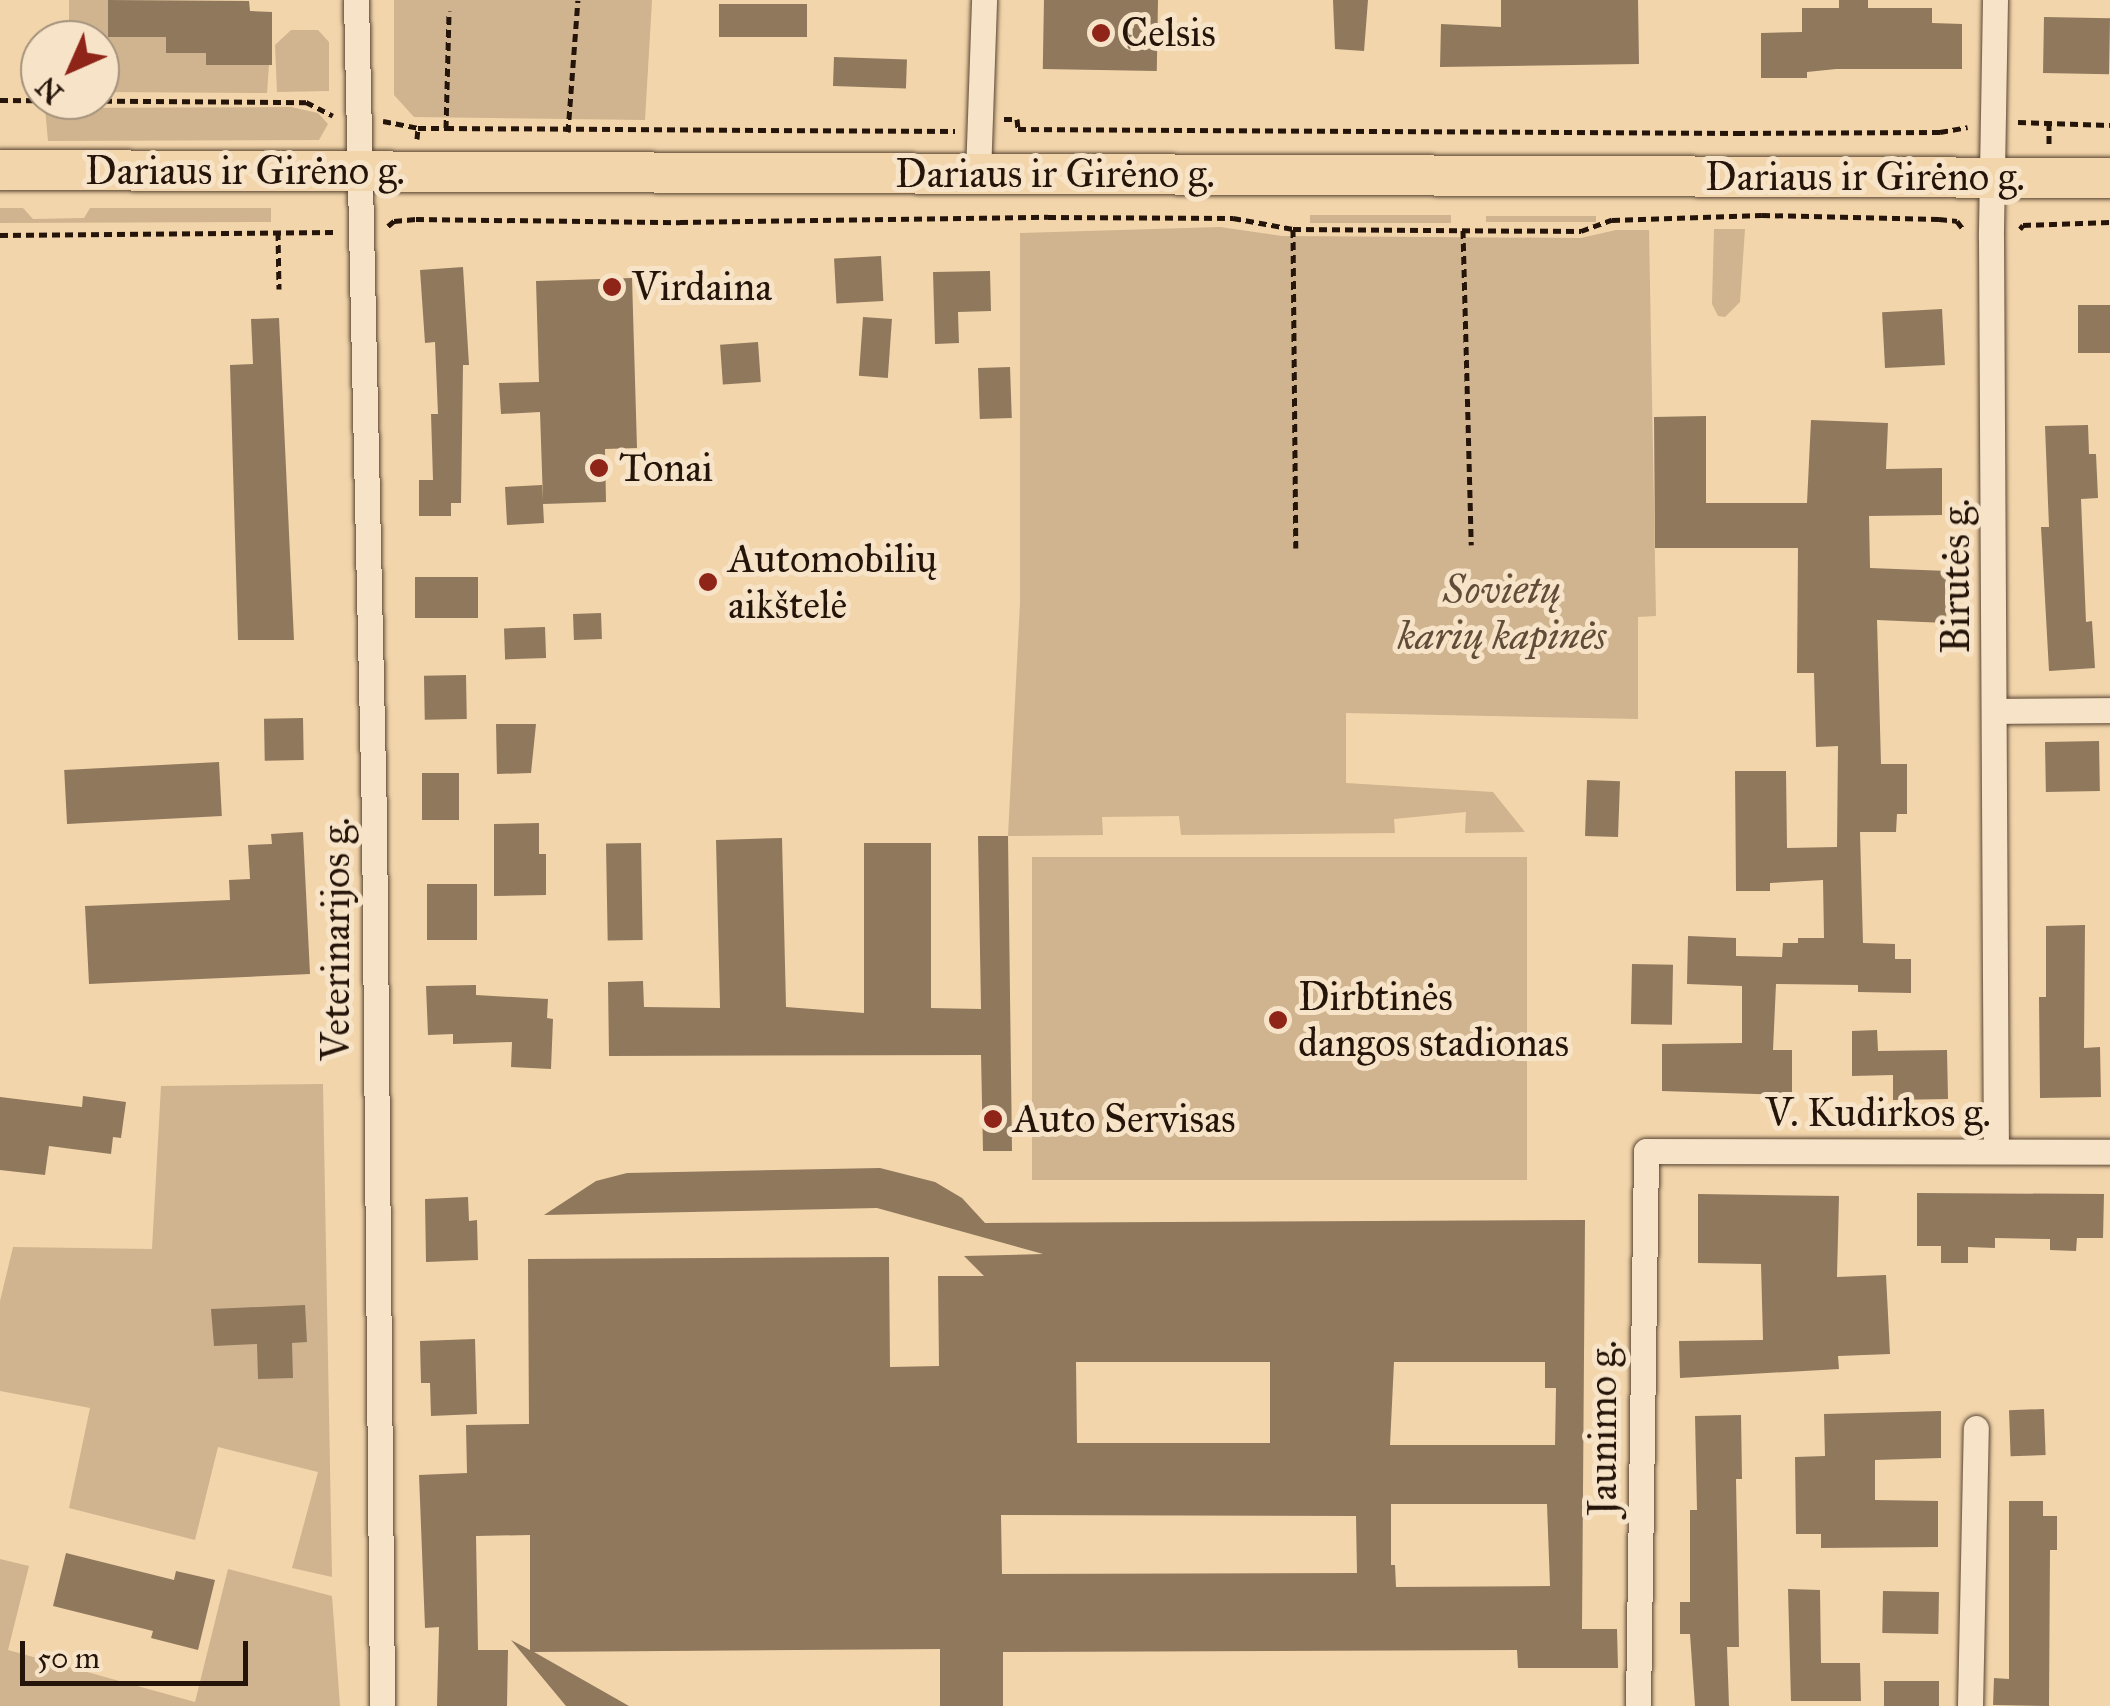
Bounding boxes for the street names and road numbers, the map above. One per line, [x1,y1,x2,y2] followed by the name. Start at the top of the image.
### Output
[85,147,405,195] street label: Dariaus ir Girėno g.
[895,150,1215,198] street label: Dariaus ir Girėno g.
[1705,153,2025,201] street label: Dariaus ir Girėno g.
[1932,499,1980,653] street label: Birutės g.
[312,817,360,1061] street label: Veterinarijos g.
[1765,1089,1991,1137] street label: V. Kudirkos g.
[1579,1340,1627,1516] street label: Jaunimo g.

